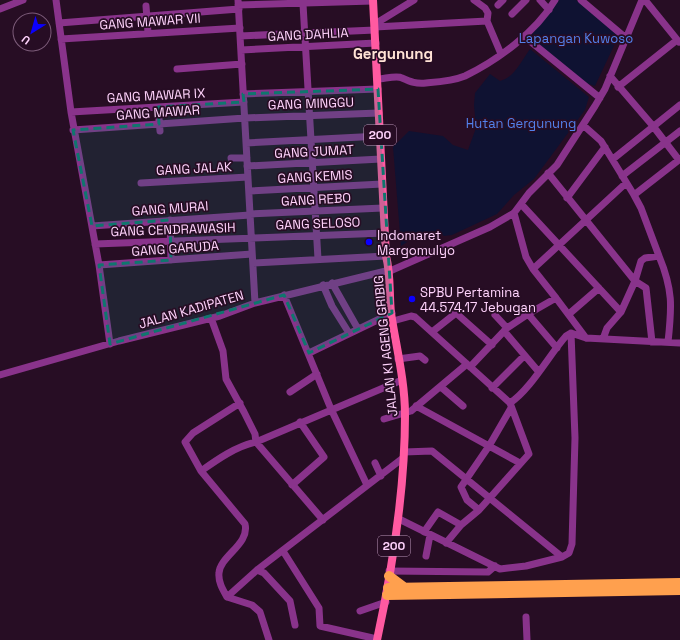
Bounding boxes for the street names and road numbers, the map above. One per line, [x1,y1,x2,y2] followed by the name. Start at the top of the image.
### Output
[99,9,201,34] street label: GANG MAWAR VII
[267,24,349,45] street label: GANG DAHLIA
[106,84,206,107] street label: GANG MAWAR IX
[268,94,354,113] street label: GANG MINGGU
[116,101,200,124] street label: GANG MAWAR
[364,125,396,145] road number: 200
[274,141,355,162] street label: GANG JUMAT
[156,158,233,179] street label: GANG JALAK
[277,166,353,187] street label: GANG KEMIS
[281,189,351,210] street label: GANG REBO
[131,197,209,220] street label: GANG MURAI
[275,214,361,233] street label: GANG SELOSO
[110,219,236,240] street label: GANG CENDRAWASIH
[131,237,219,260] street label: GANG GARUDA
[370,275,401,417] street label: JALAN KI AGENG GRIBIG
[137,286,246,333] street label: JALAN KADIPATEN
[378,536,410,556] road number: 200

